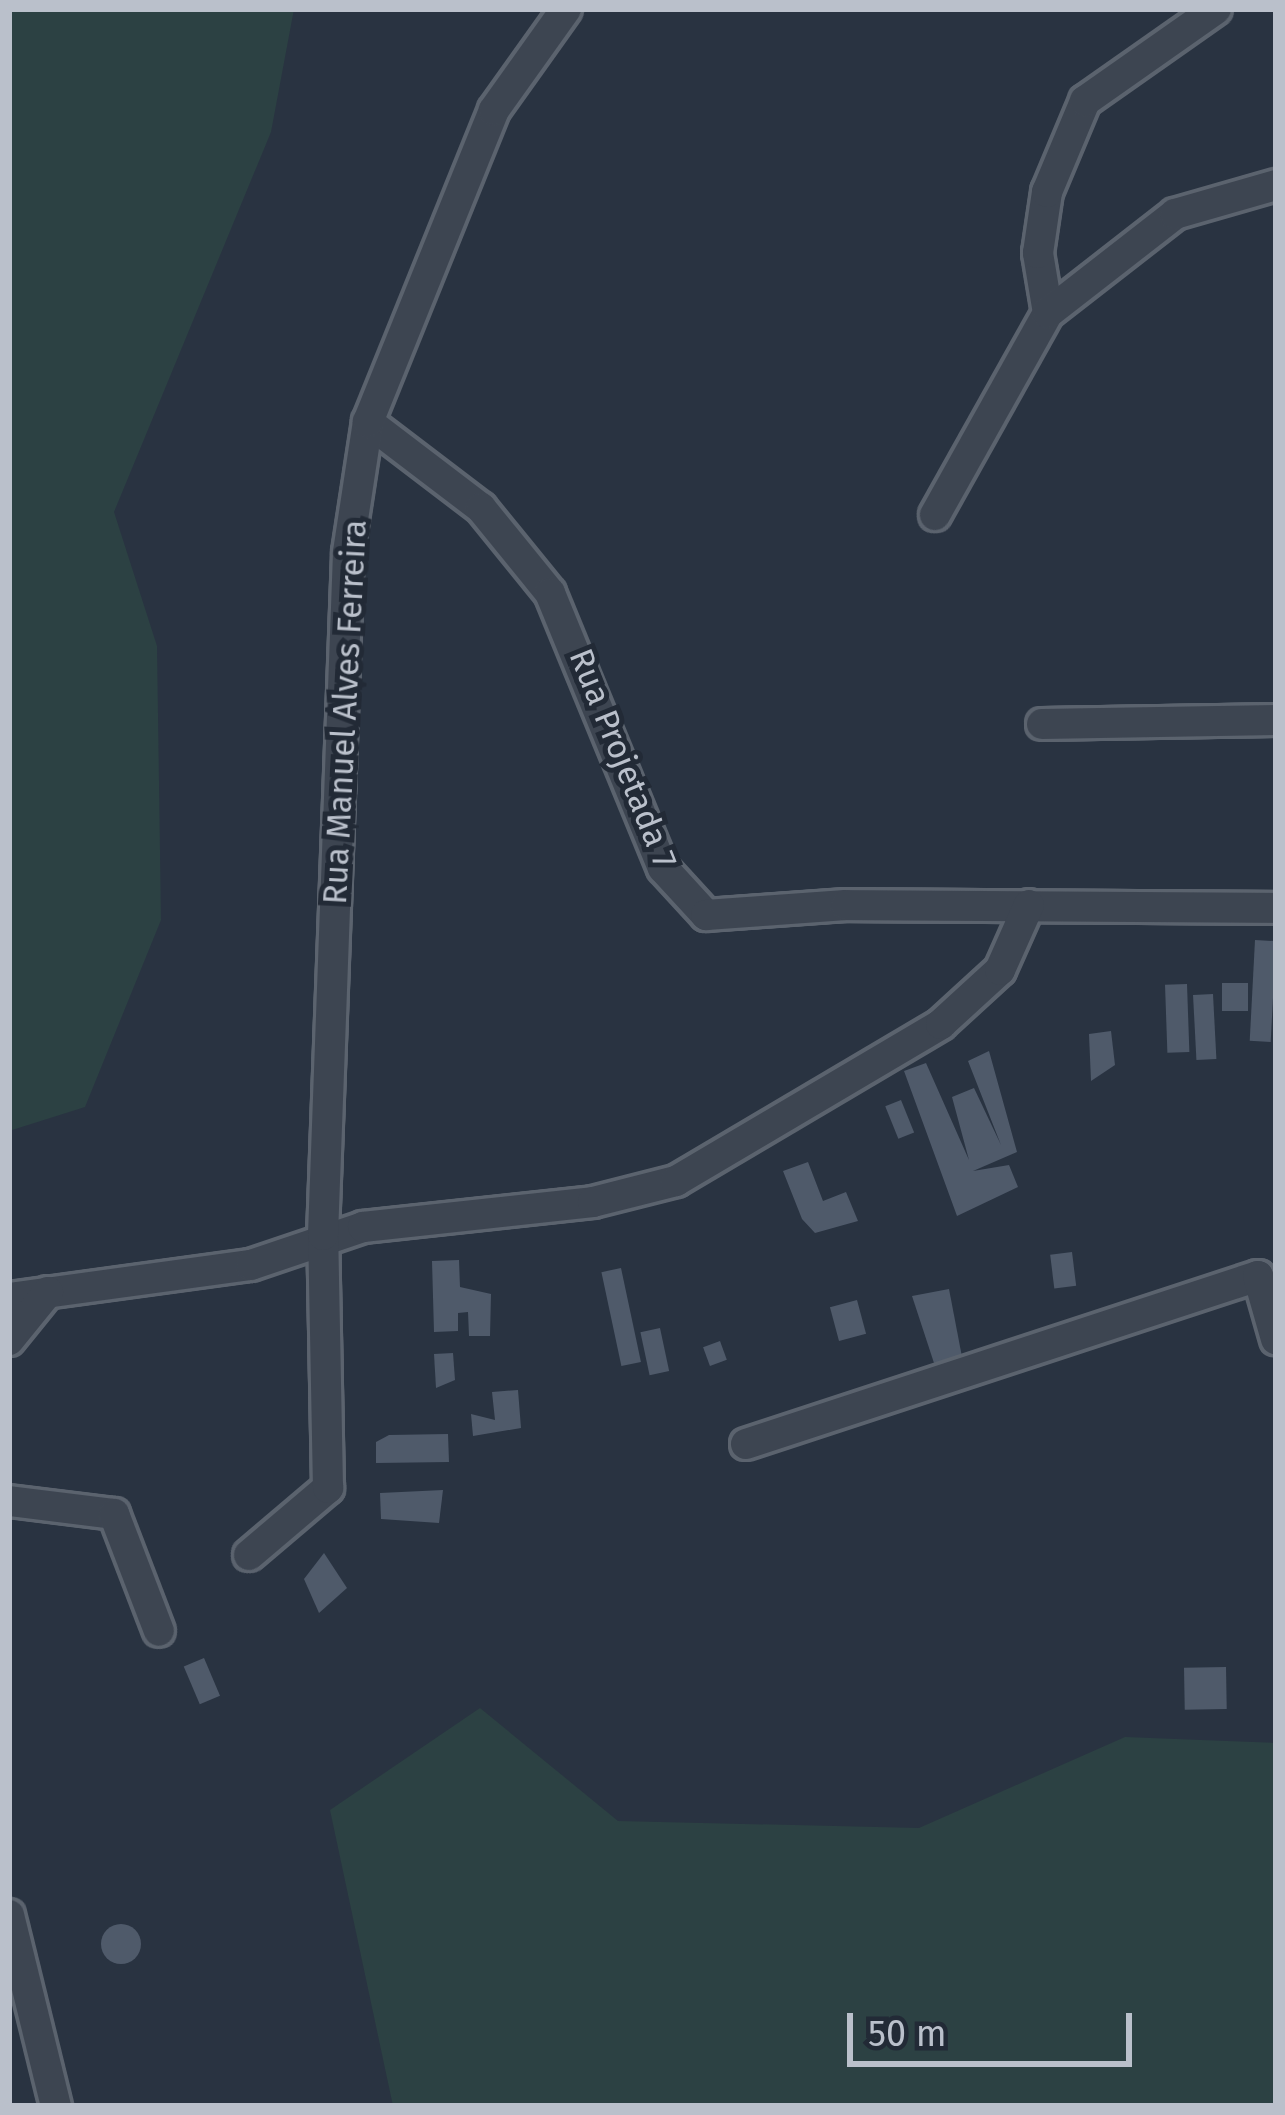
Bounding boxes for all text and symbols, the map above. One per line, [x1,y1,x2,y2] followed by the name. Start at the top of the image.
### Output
[316,519,376,905] street label: Rua Manuel Alves Ferreira
[560,643,684,875] street label: Rua Projetada 7
[853,1989,1138,2063] scale bar
[868,2012,947,2056] text: 50 m

